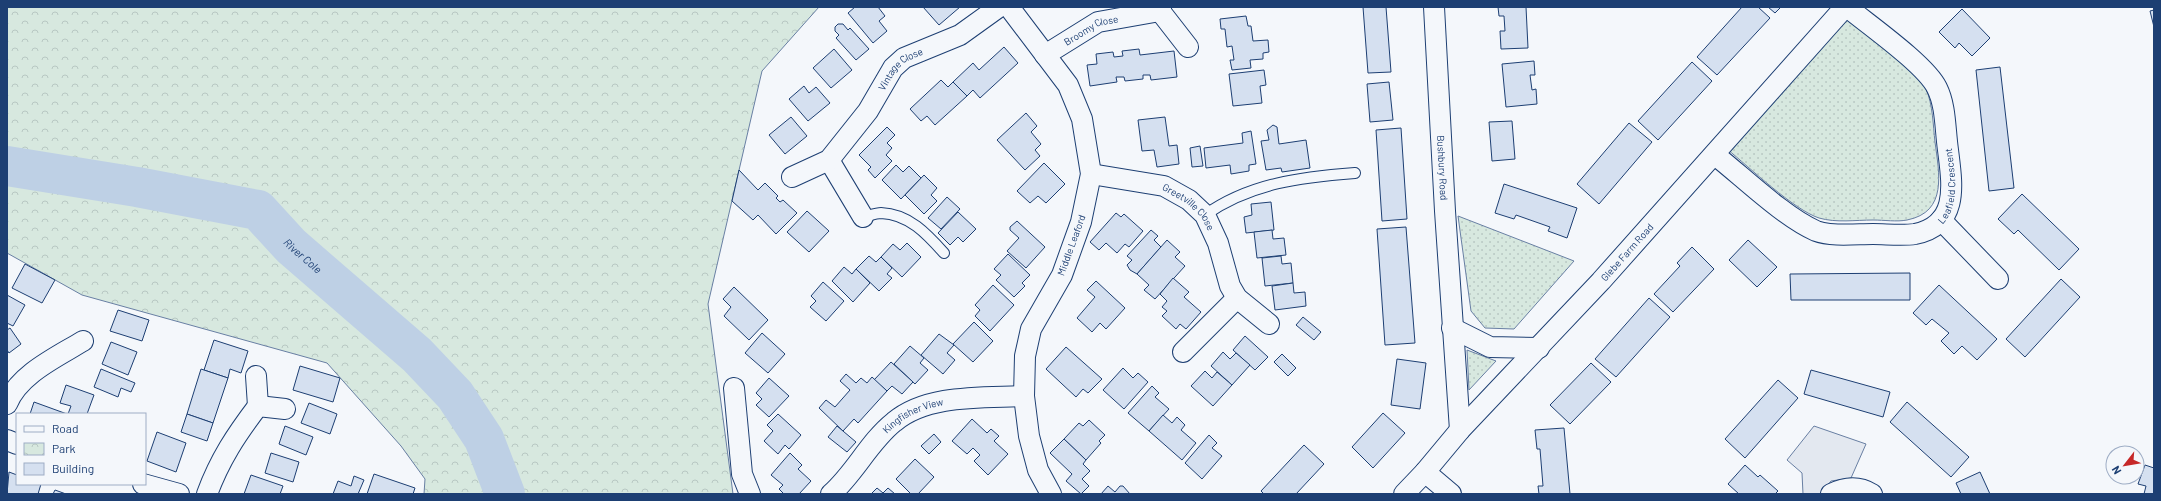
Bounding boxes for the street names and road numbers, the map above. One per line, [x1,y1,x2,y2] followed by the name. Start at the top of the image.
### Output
[1062,13,1119,48] street label: Broomy Close
[875,45,925,92] street label: Vintage Close
[1435,135,1450,201] street label: Bushbury Road
[1935,147,1957,226] street label: Leafield Crescent
[1161,180,1217,232] street label: Greetville Close
[1054,213,1088,277] street label: Middle Leaford
[1598,221,1656,283] street label: Glebe Farm Road
[880,395,944,435] street label: Kingfisher View

